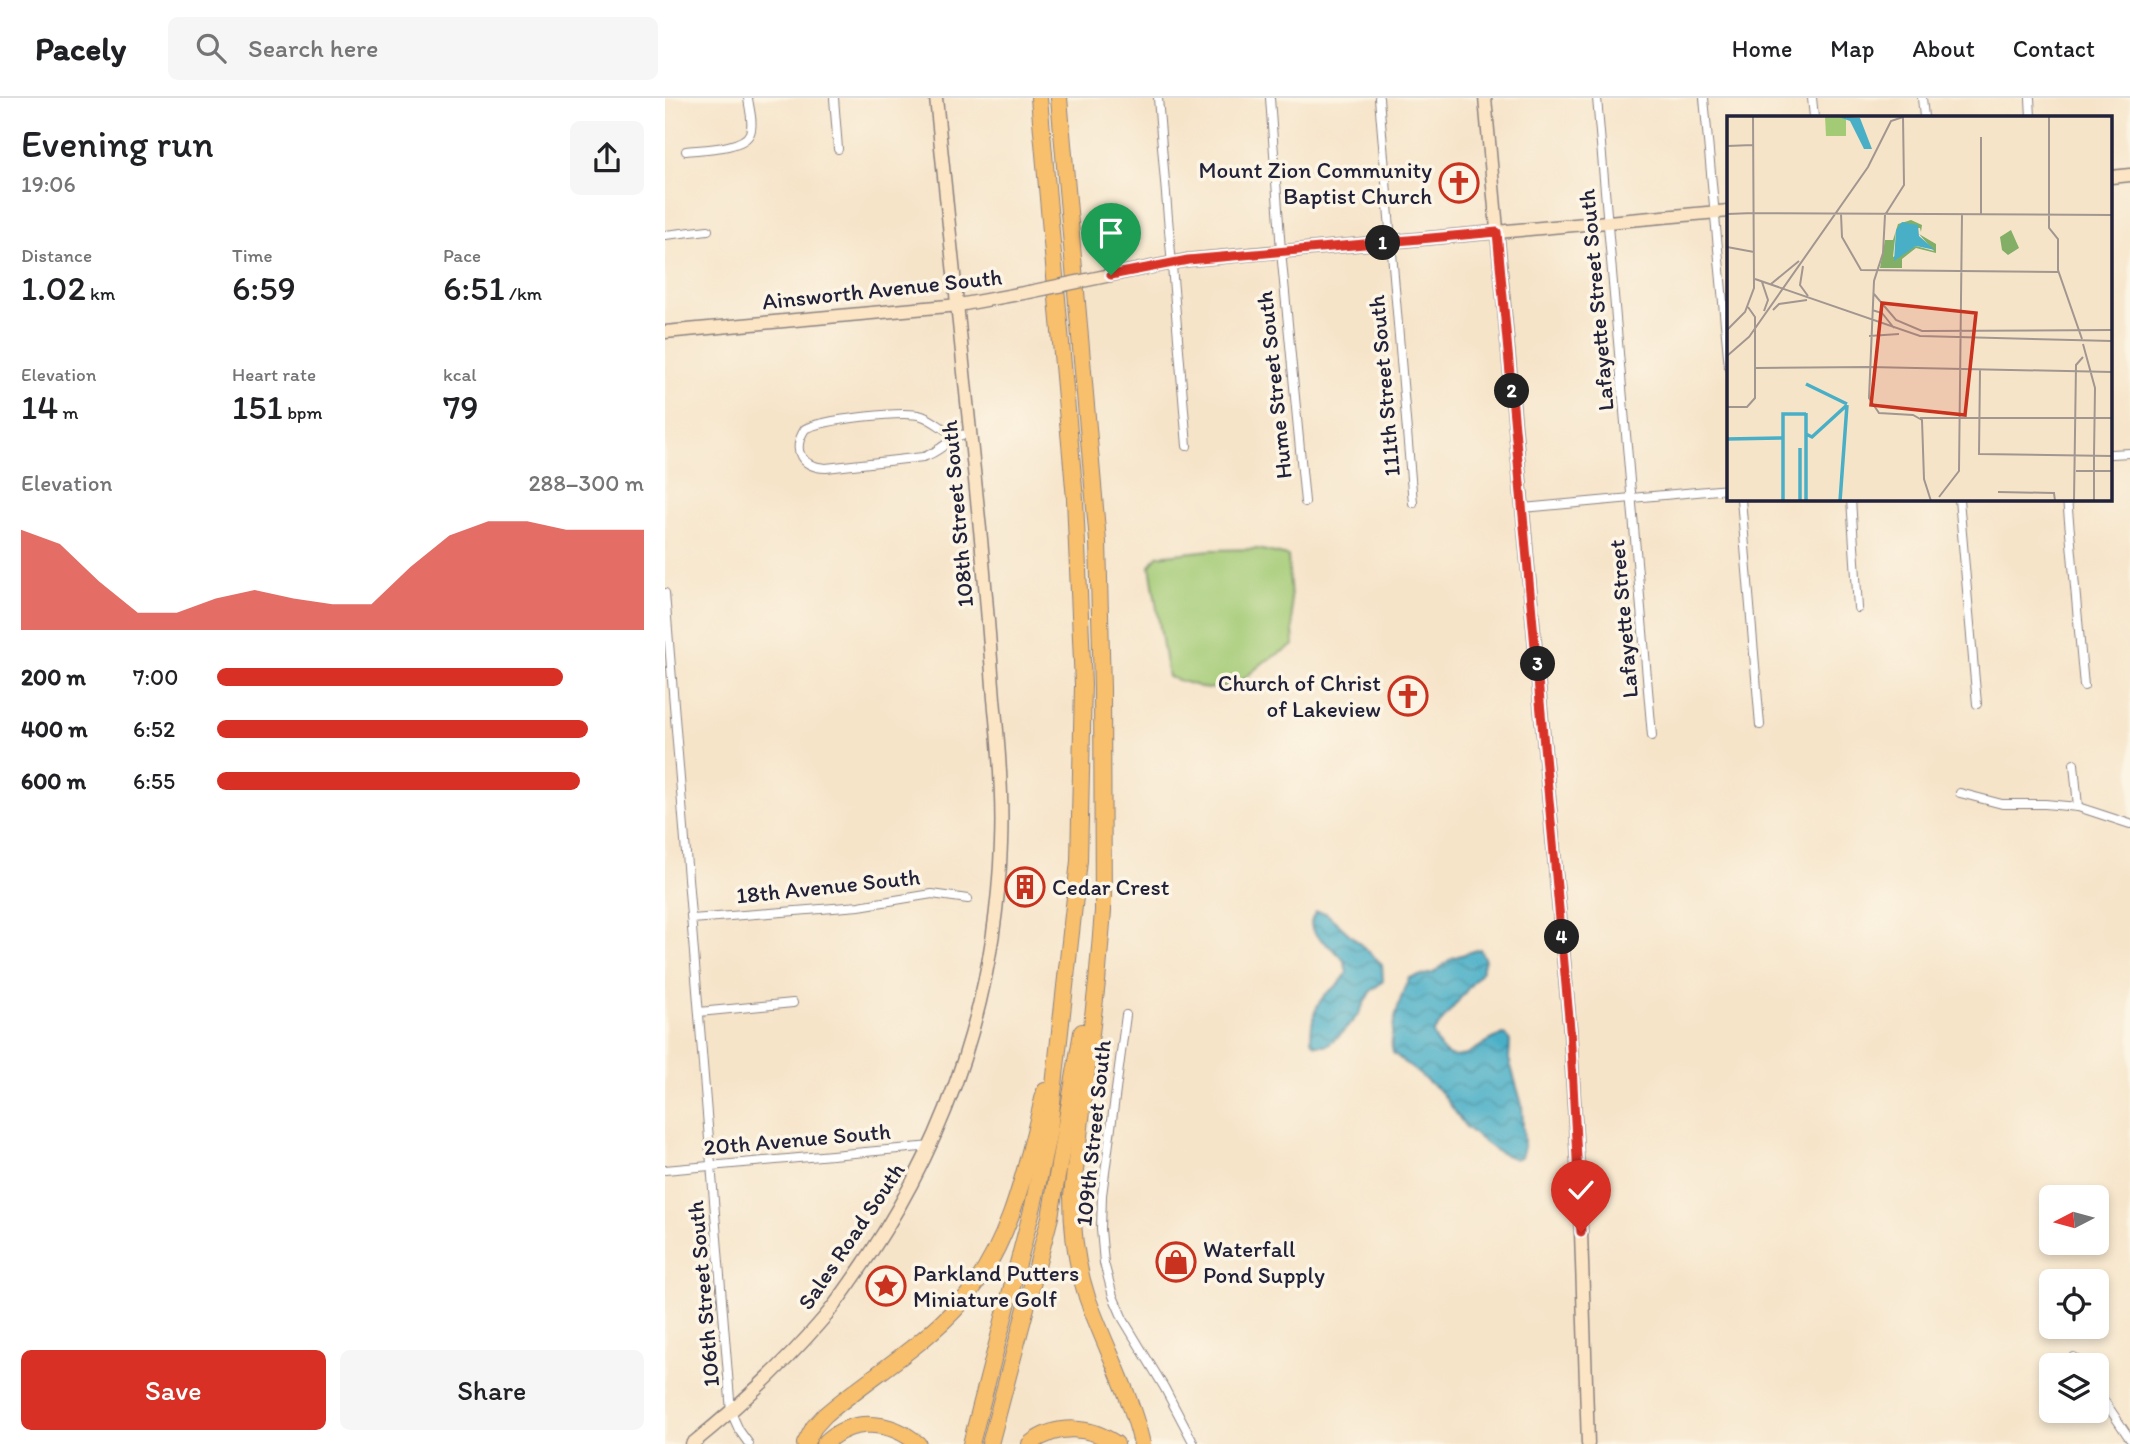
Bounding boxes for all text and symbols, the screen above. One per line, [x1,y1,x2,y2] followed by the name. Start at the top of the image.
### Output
[168,17,658,80] search box
[35,29,126,68] text: Pacely
[192,29,230,67] icon: search
[248,32,378,64] text: Search here
[1732,34,1792,63] text: Home
[1830,34,1874,63] text: Map
[1912,34,1975,63] text: About
[2013,34,2095,63] text: Contact
[1727,116,2113,500] inset map
[21,121,214,167] text: Evening run
[570,121,644,195] button: share
[1198,156,1432,210] place label: Mount Zion Community Baptist Church
[1438,162,1480,204] church icon: Mount Zion Community Baptist Church
[21,170,76,198] text: 19:06
[1572,187,1620,412] street label: Lafayette Street South
[1081,203,1141,275] pin
[1092,214,1130,252] icon: arrive
[1365,226,1401,260] pin: 1
[1378,231,1387,254] text: 1
[21,244,92,267] text: Distance
[232,244,273,267] text: Time
[443,244,481,267] text: Pace
[761,262,1004,316] street label: Ainsworth Avenue South
[21,267,86,309] text: 1.02
[232,267,296,309] text: 6:59
[443,267,505,309] text: 6:51
[86,282,115,305] text: km
[505,282,542,305] text: /km
[1250,290,1298,480] street label: Hume Street South
[1362,293,1406,478] street label: 111th Street South
[21,363,97,386] text: Elevation
[232,363,316,386] text: Heart rate
[443,363,477,386] text: kcal
[1495,374,1529,408] pin: 2
[1507,379,1517,402] text: 2
[21,386,58,428] text: 14
[232,386,283,428] text: 151
[443,386,479,428] text: 79
[58,401,79,424] text: m
[283,401,322,424] text: bpm
[935,419,979,609] street label: 108th Street South
[21,469,112,497] text: Elevation
[528,469,644,497] text: 288–300 m
[1602,538,1644,699] street label: Lafayette Street
[1521,646,1555,682] pin: 3
[1532,652,1543,675] text: 3
[21,663,86,691] text: 200 m
[133,663,178,691] text: 7:00
[1218,669,1381,723] place label: Church of Christ of Lakeview
[1387,675,1429,717] church icon: Church of Christ of Lakeview
[21,715,88,743] text: 400 m
[133,715,175,743] text: 6:52
[21,767,86,795] text: 600 m
[133,767,175,795] text: 6:55
[735,862,922,910] street label: 18th Avenue South
[1004,866,1046,908] building icon: Cedar Crest
[1052,873,1170,901] place label: Cedar Crest
[1545,920,1579,954] pin: 4
[1556,925,1567,948] text: 4
[1069,1038,1117,1228] street label: 109th Street South
[702,1117,892,1161] street label: 20th Avenue South
[792,1157,911,1315] street label: Sales Road South
[1551,1160,1611,1232] pin
[1562,1171,1600,1209] icon: check
[2039,1185,2109,1255] north arrow
[2039,1185,2109,1423] map controls
[681,1199,725,1389] street label: 106th Street South
[1203,1235,1325,1289] place label: Waterfall Pond Supply
[1155,1241,1197,1283] shop icon: Waterfall Pond Supply
[913,1259,1079,1313] place label: Parkland Putters Miniature Golf
[865,1265,907,1307] place icon: Parkland Putters Miniature Golf
[2039,1269,2109,1339] button: locate
[21,1350,326,1430] button: Save
[340,1350,644,1430] button: Share
[2039,1353,2109,1423] button: layers

